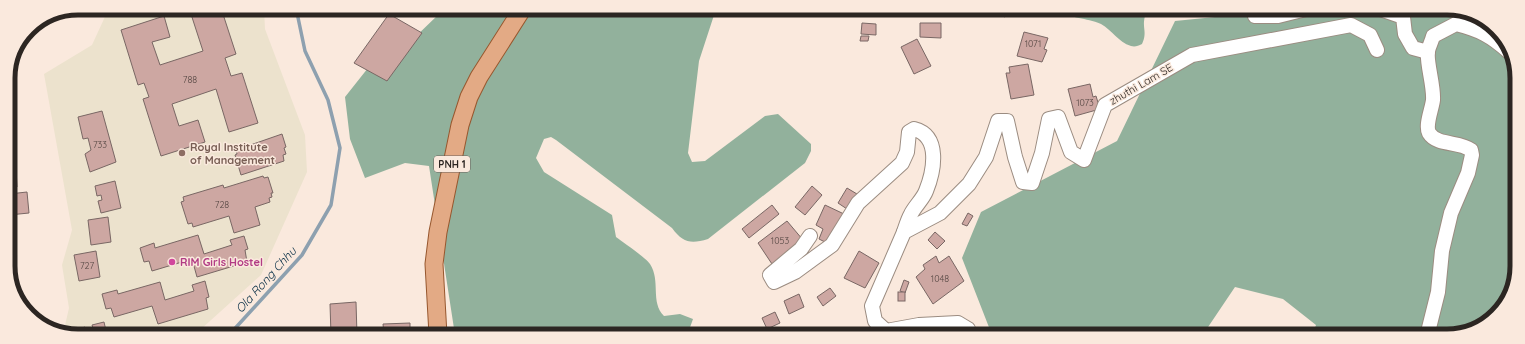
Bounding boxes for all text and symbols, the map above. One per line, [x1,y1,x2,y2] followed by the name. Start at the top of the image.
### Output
[1025,38,1041,49] house number: 1071
[1107,60,1175,108] street label: zhuthi Lam SE
[183,74,197,85] house number: 788
[1076,97,1094,108] house number: 1073
[93,139,107,150] house number: 733
[190,140,275,167] place label: Royal Institute of Management
[177,148,187,158] marker: Royal Institute of Management
[434,156,470,172] road number: PNH 1
[215,199,229,210] house number: 728
[771,235,789,246] house number: 1053
[232,243,300,316] water label: Ola Rong Chhu
[180,255,263,269] place label: RIM Girls Hostel
[167,257,177,267] marker: RIM Girls Hostel
[80,260,94,271] house number: 727
[931,273,949,284] house number: 1048

